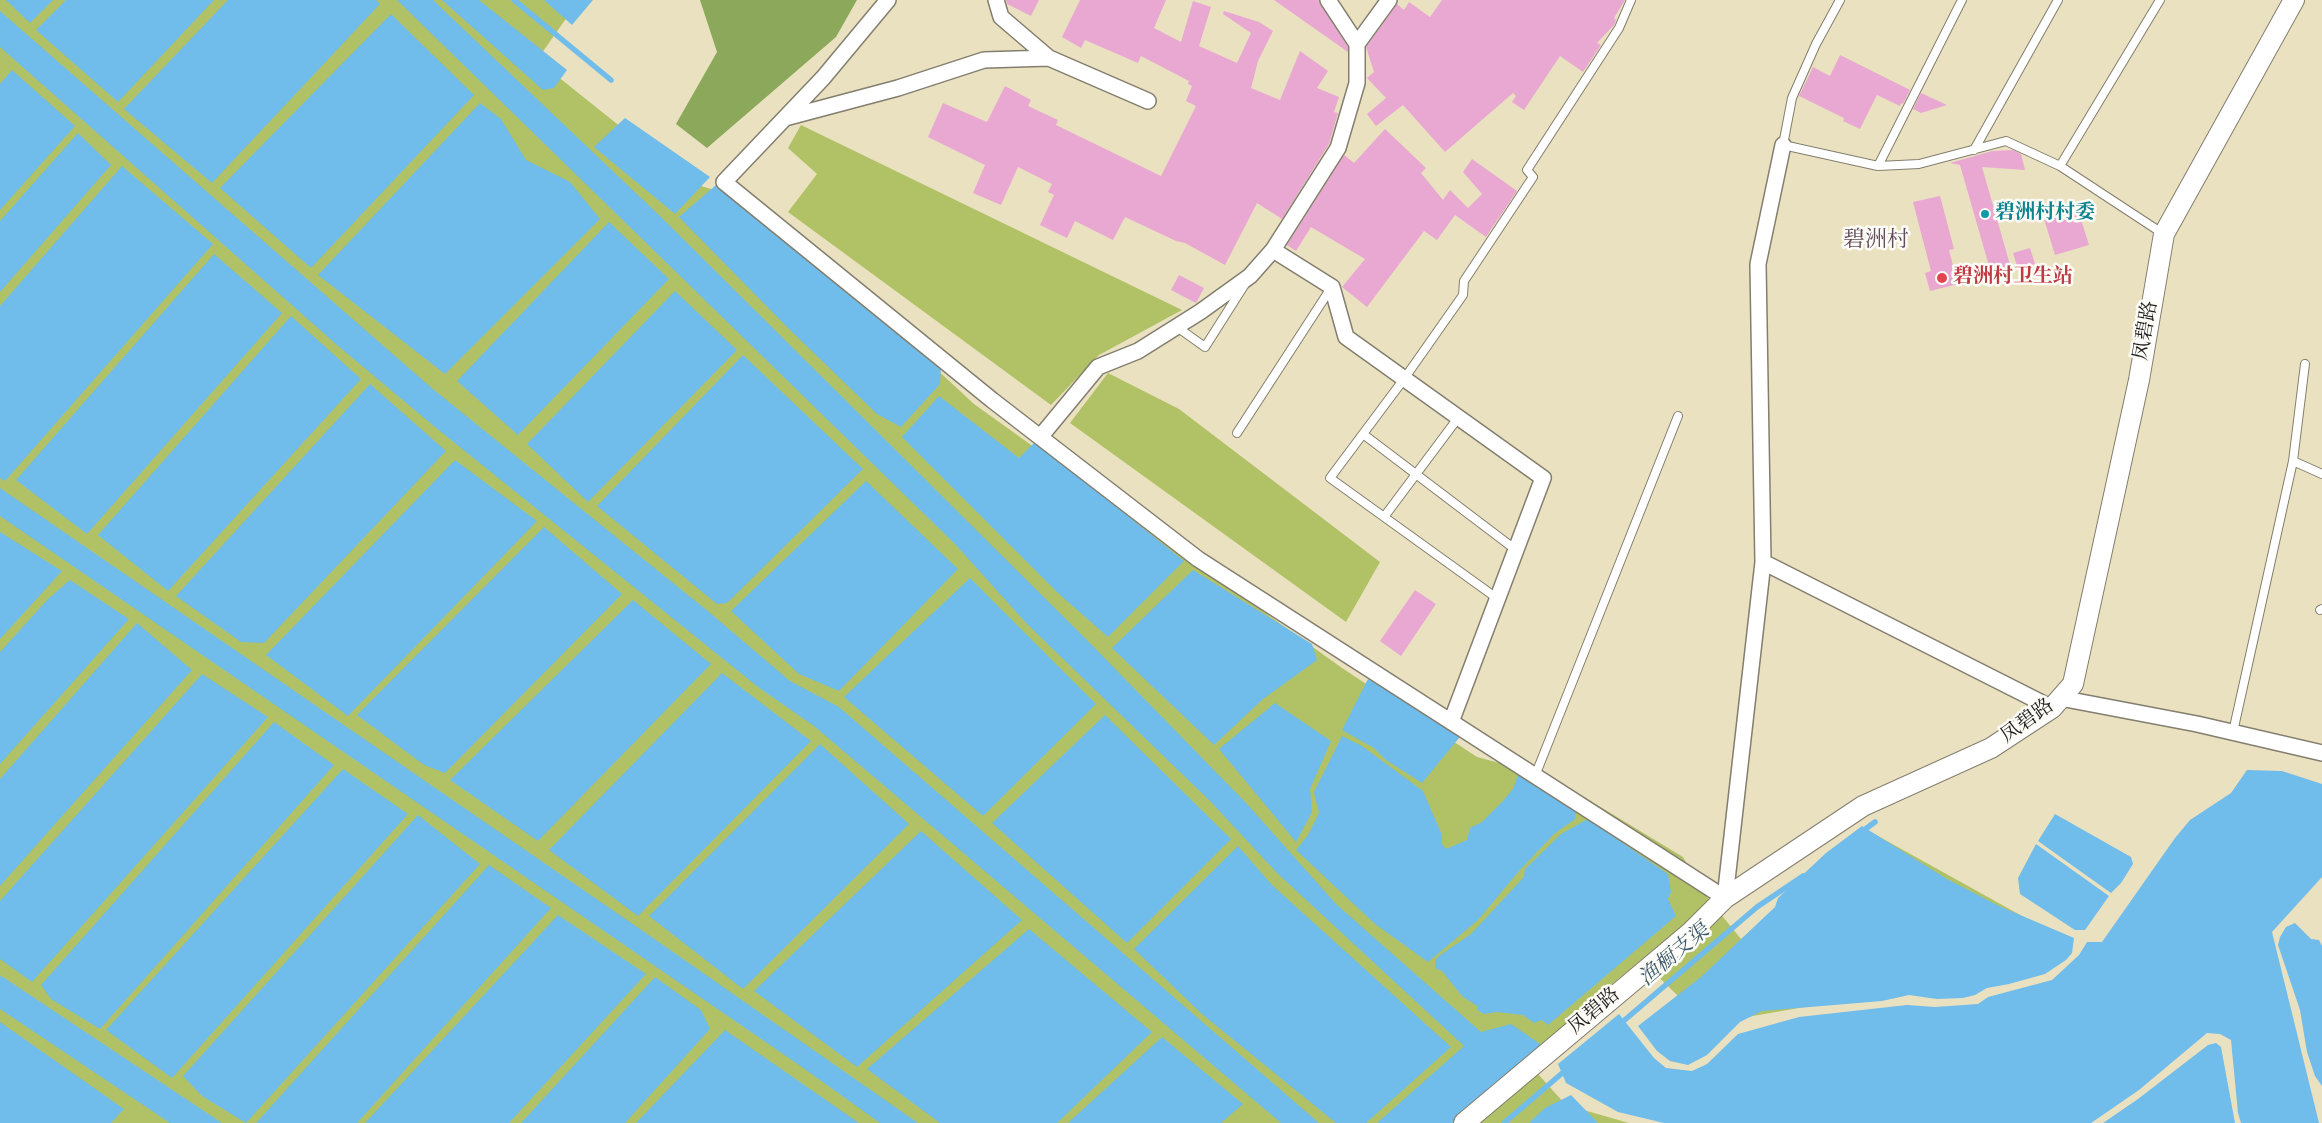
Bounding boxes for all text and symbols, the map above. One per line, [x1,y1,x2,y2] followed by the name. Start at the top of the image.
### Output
[1995,202,2095,226] place label: 碧洲村村委
[1979,208,1991,220] marker: 碧洲村村委
[1843,228,1909,254] district label: 碧洲村
[1953,266,2073,290] place label: 碧洲村卫生站
[1935,271,1949,285] marker: 碧洲村卫生站
[2130,299,2164,363] street label: 凤碧路
[1997,695,2059,749] street label: 凤碧路
[1635,919,1715,993] water label: 渔橱支渠
[1564,984,1626,1040] street label: 凤碧路

